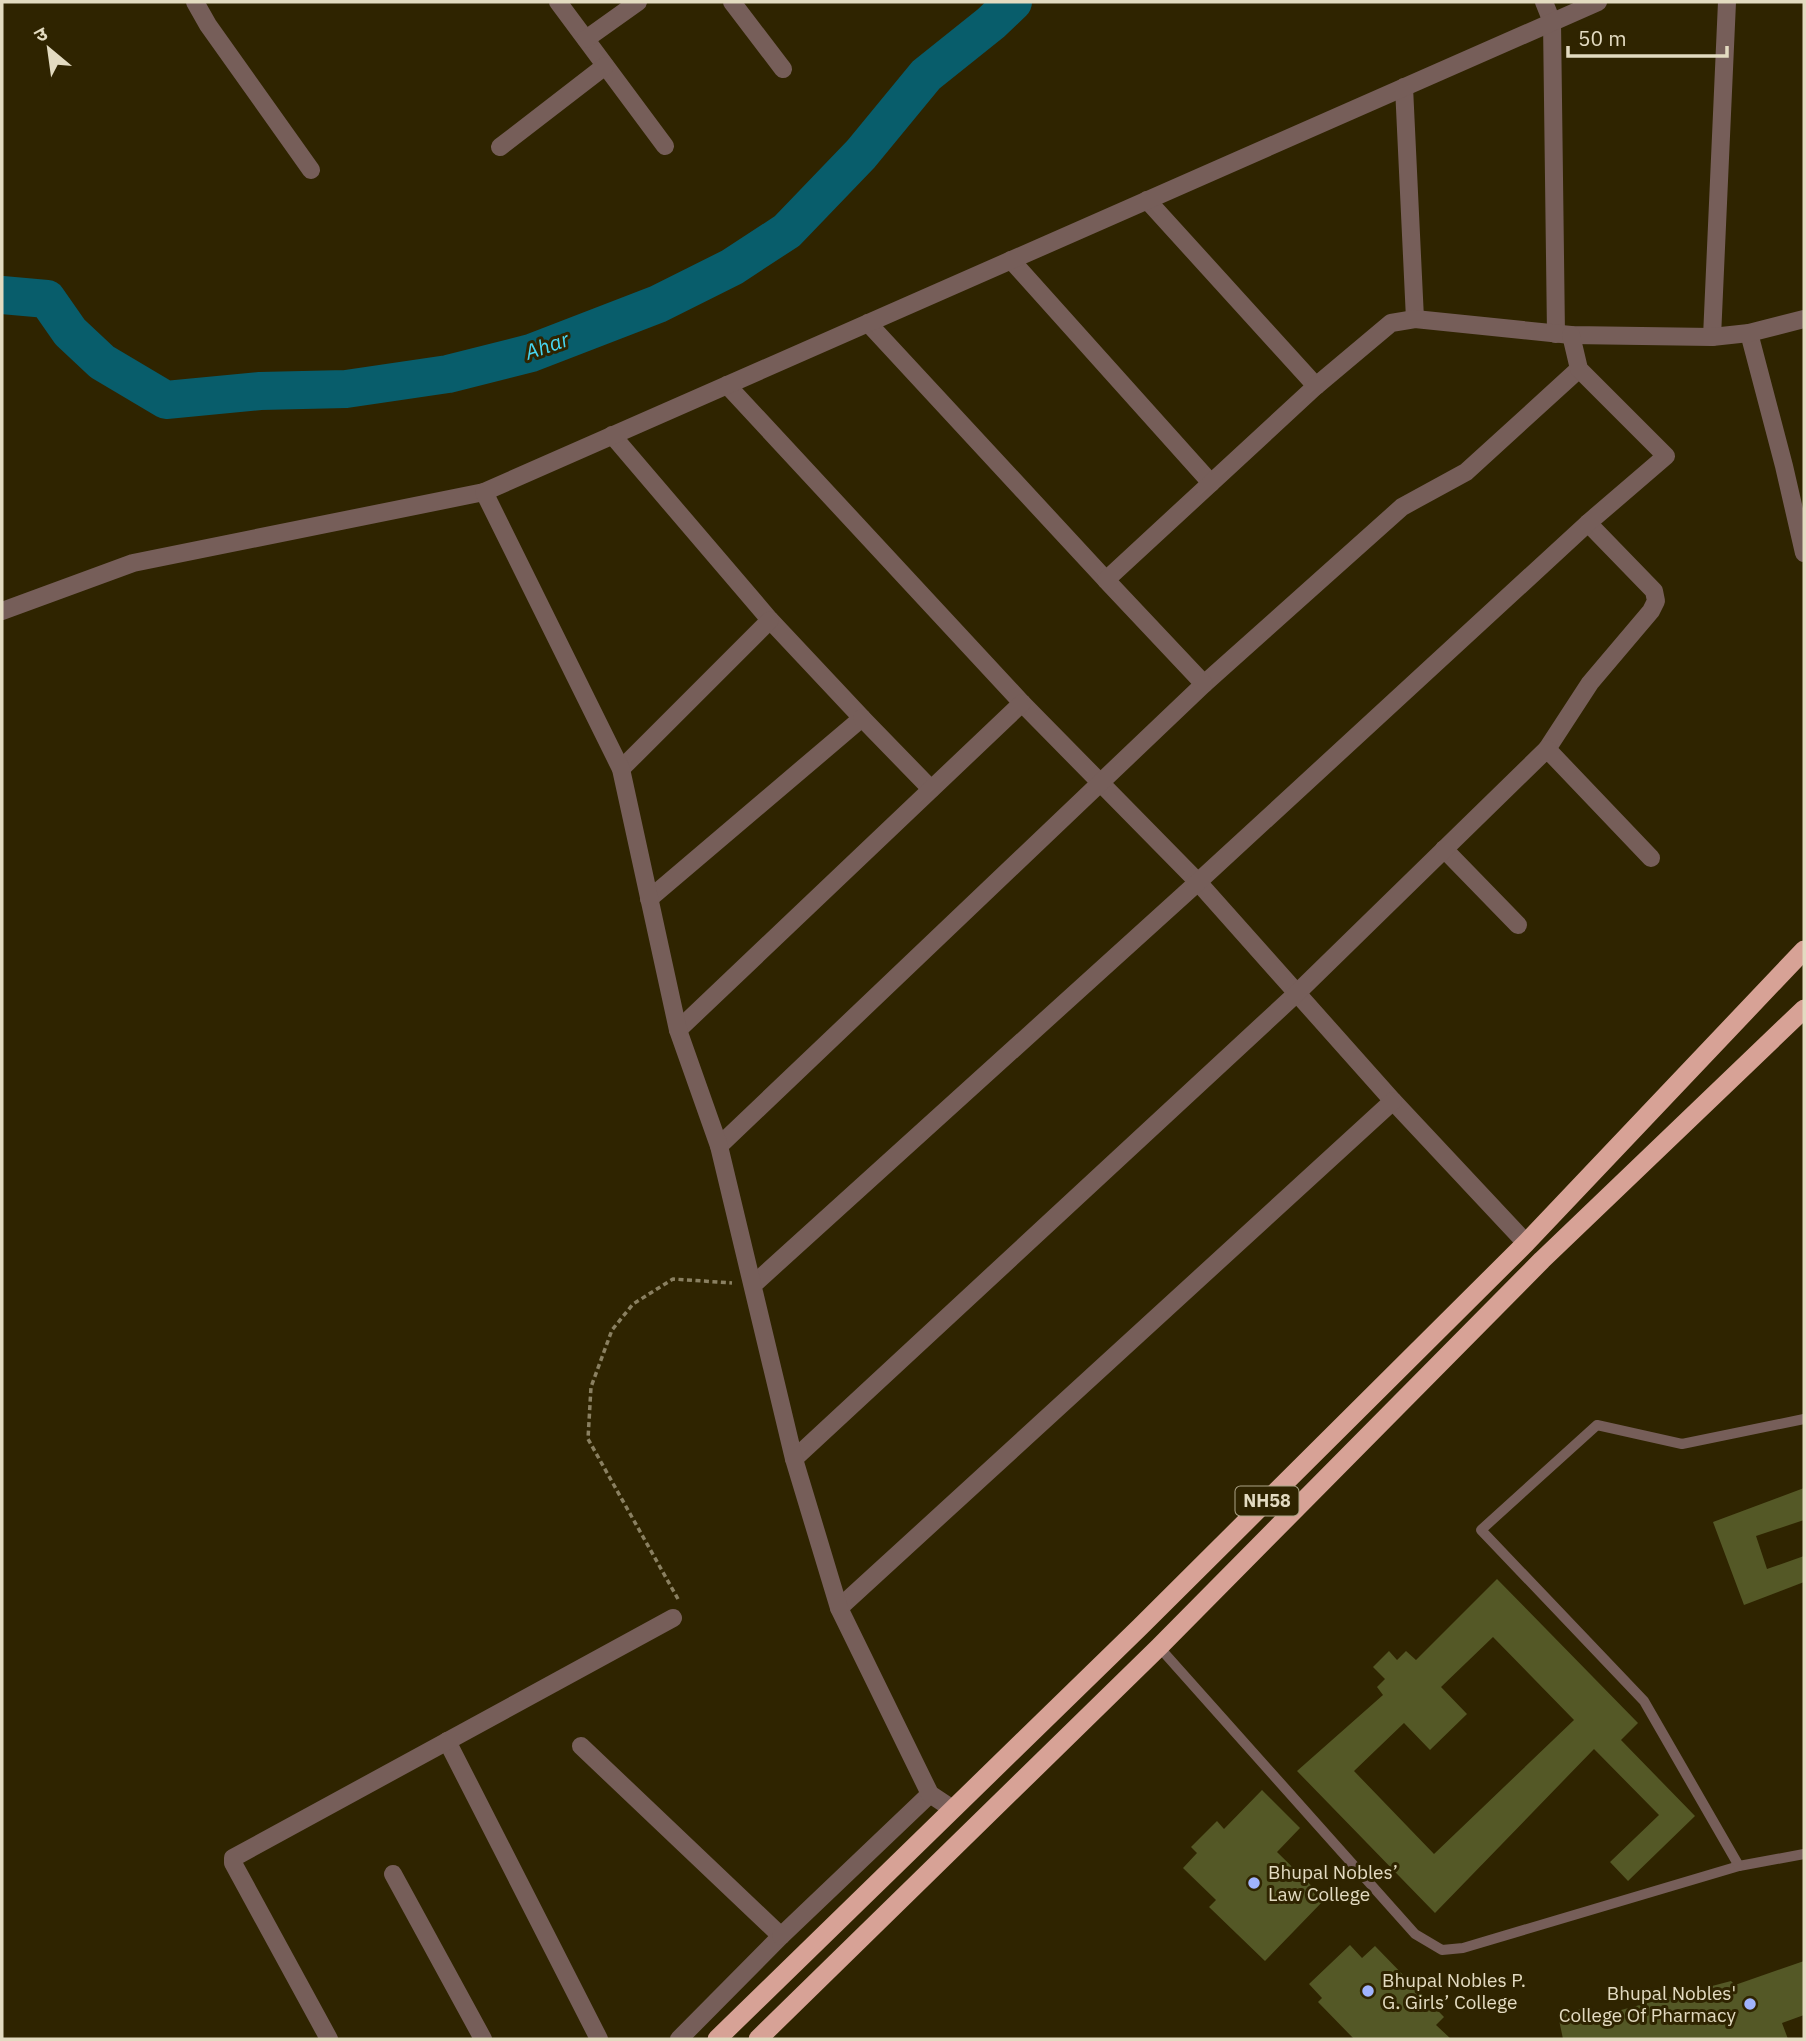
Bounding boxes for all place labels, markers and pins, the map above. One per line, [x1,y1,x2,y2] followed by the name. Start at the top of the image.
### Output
[1268,1860,1398,1906] place label: Bhupal Nobles’ Law College
[1246,1875,1262,1891] marker: Bhupal Nobles’ Law College
[1382,1968,1526,2014] place label: Bhupal Nobles P. G. Girls’ College
[1559,1981,1737,2027] place label: Bhupal Nobles' College Of Pharmacy
[1360,1983,1376,1999] marker: Bhupal Nobles P. G. Girls’ College
[1742,1996,1758,2012] marker: Bhupal Nobles' College Of Pharmacy

